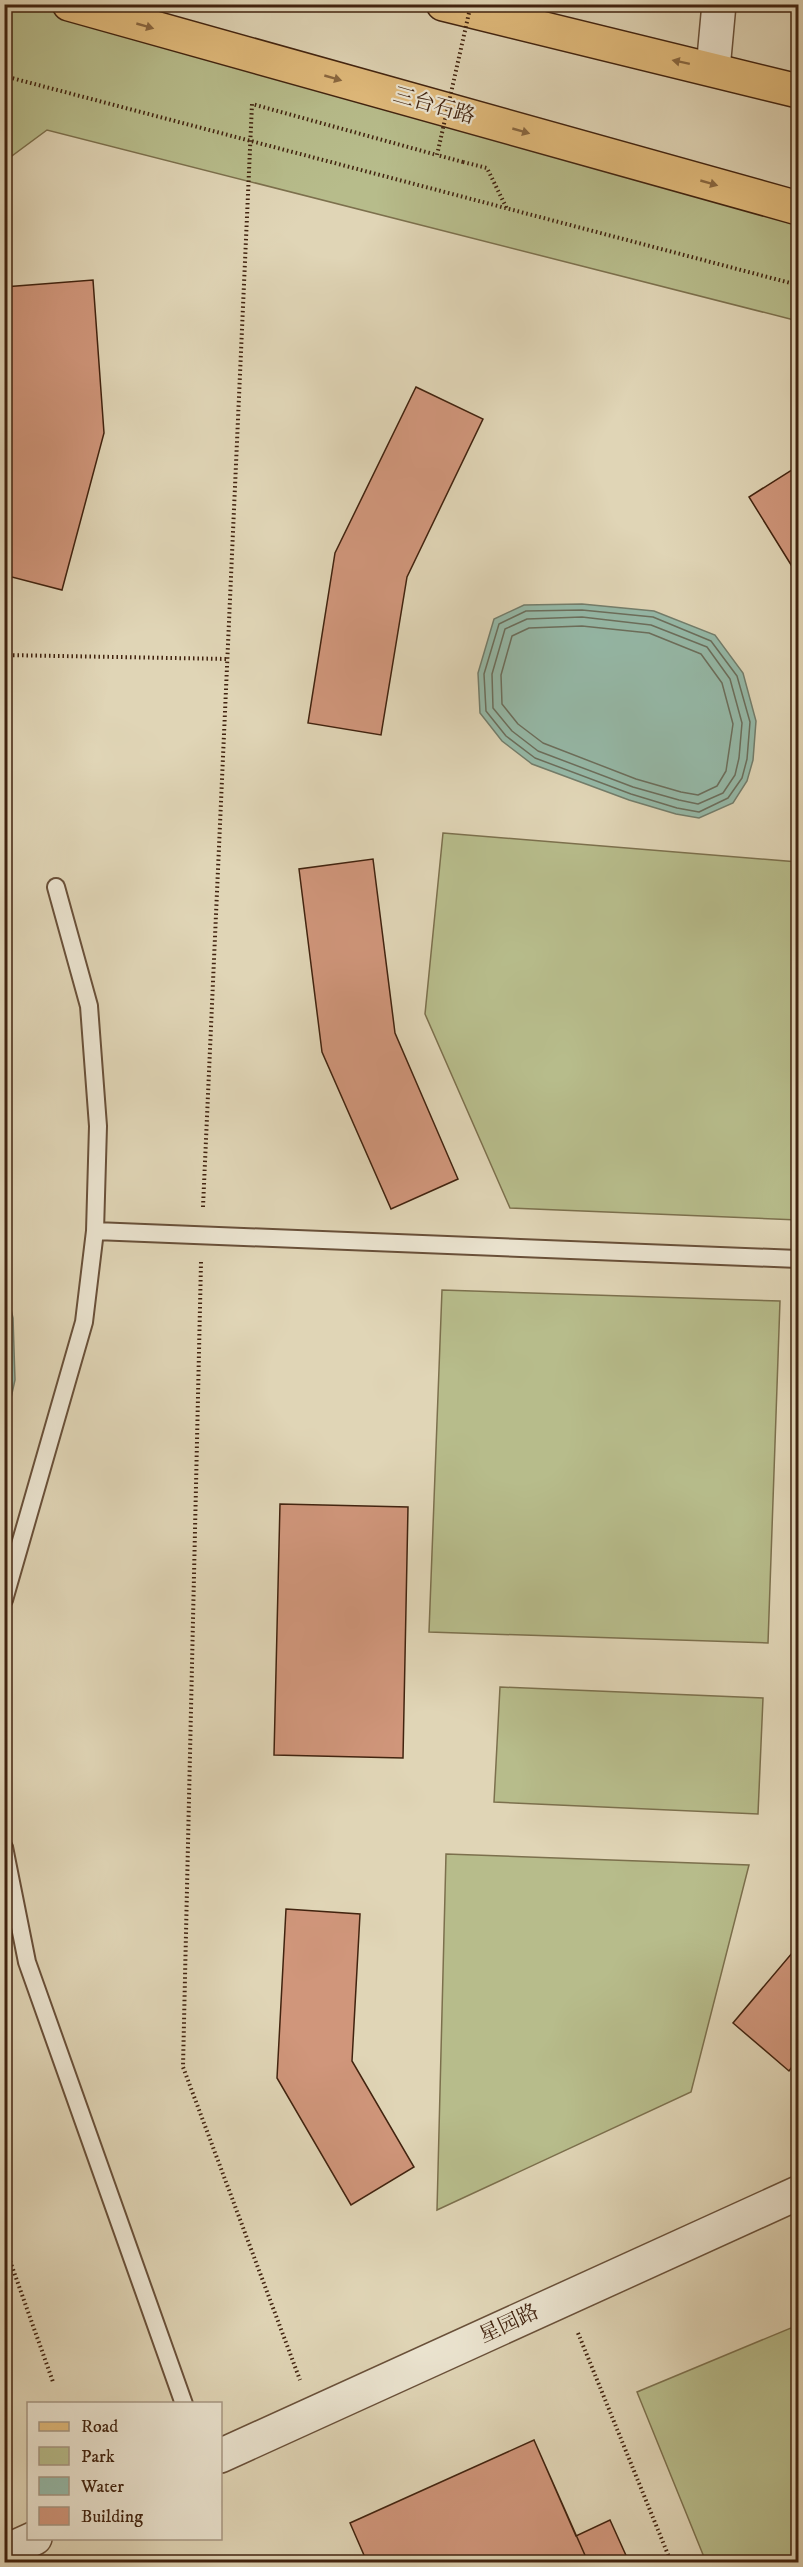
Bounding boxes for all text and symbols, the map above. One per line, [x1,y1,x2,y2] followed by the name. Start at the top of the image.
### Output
[137,22,155,31] one-way arrow
[671,56,690,66] one-way arrow
[324,74,342,83] one-way arrow
[390,82,478,130] street label: 三台石路
[512,126,530,136] one-way arrow
[700,179,718,188] one-way arrow
[475,2299,543,2349] street label: 星园路
[27,2402,222,2540] legend
[81,2416,118,2438] text: Road
[81,2446,115,2468] text: Park
[80,2476,124,2498] text: Water
[81,2506,143,2528] text: Building

